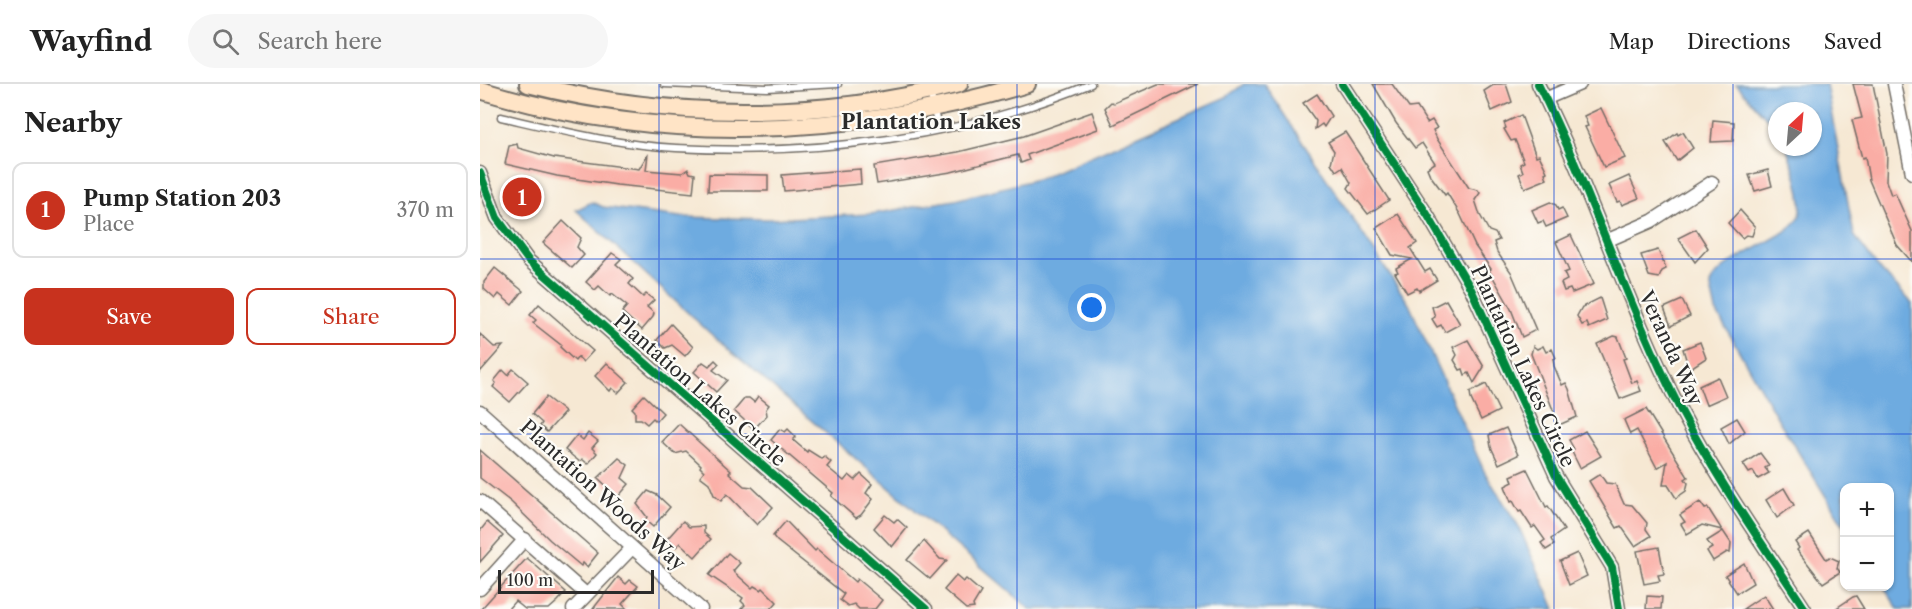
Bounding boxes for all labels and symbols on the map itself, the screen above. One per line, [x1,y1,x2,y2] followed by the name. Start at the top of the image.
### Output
[1768,102,1822,156] north arrow
[841,109,1021,134] district label: Plantation Lakes
[502,174,542,220] pin: 1
[1466,261,1580,471] street label: Plantation Lakes Circle
[1634,286,1708,410] street label: Veranda Way
[1077,293,1106,322] your location
[609,309,791,471] street label: Plantation Lakes Circle
[516,415,691,576] street label: Plantation Woods Way
[498,567,654,594] scale bar

